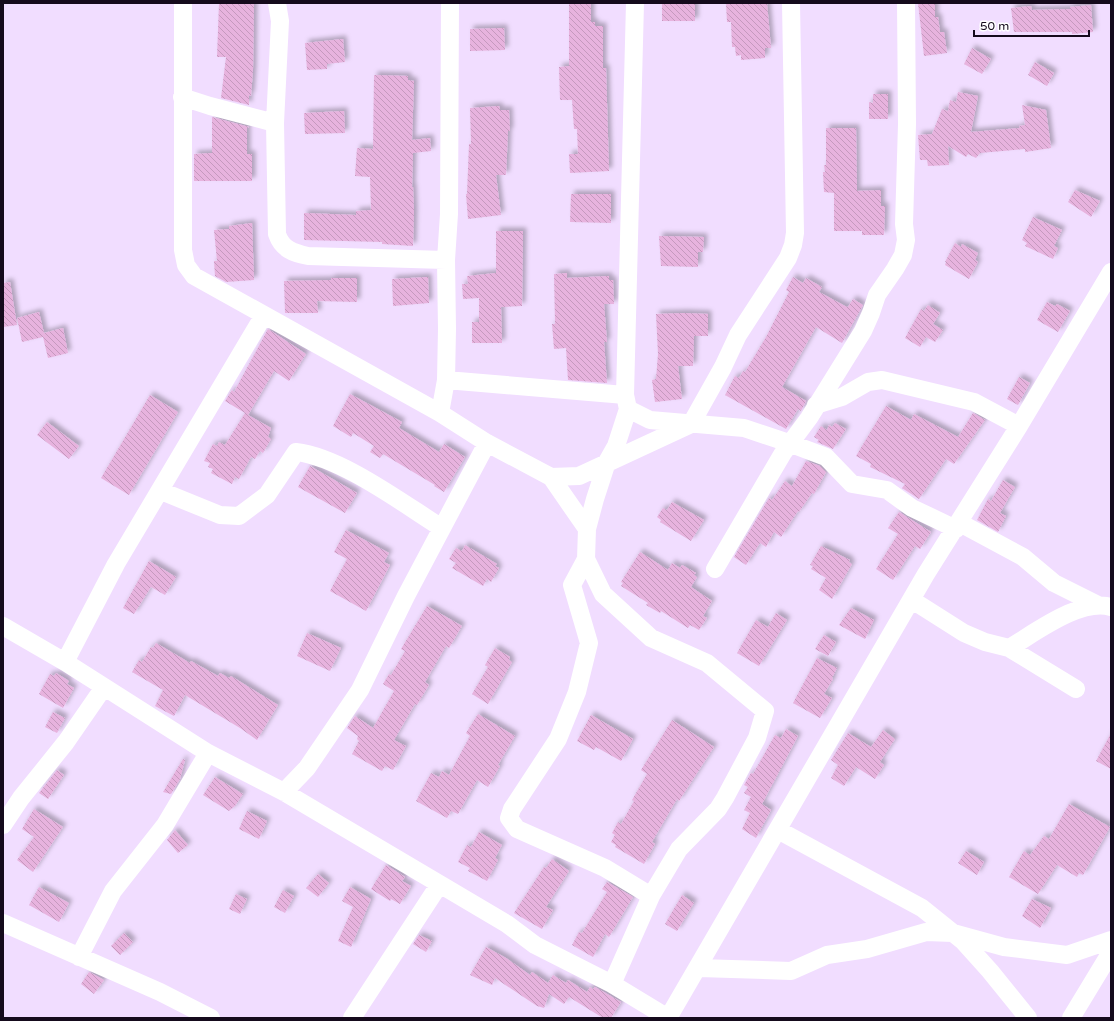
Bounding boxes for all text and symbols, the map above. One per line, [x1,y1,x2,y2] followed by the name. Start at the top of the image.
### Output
[974,12,1089,38] scale bar
[980,19,1009,33] text: 50 m

